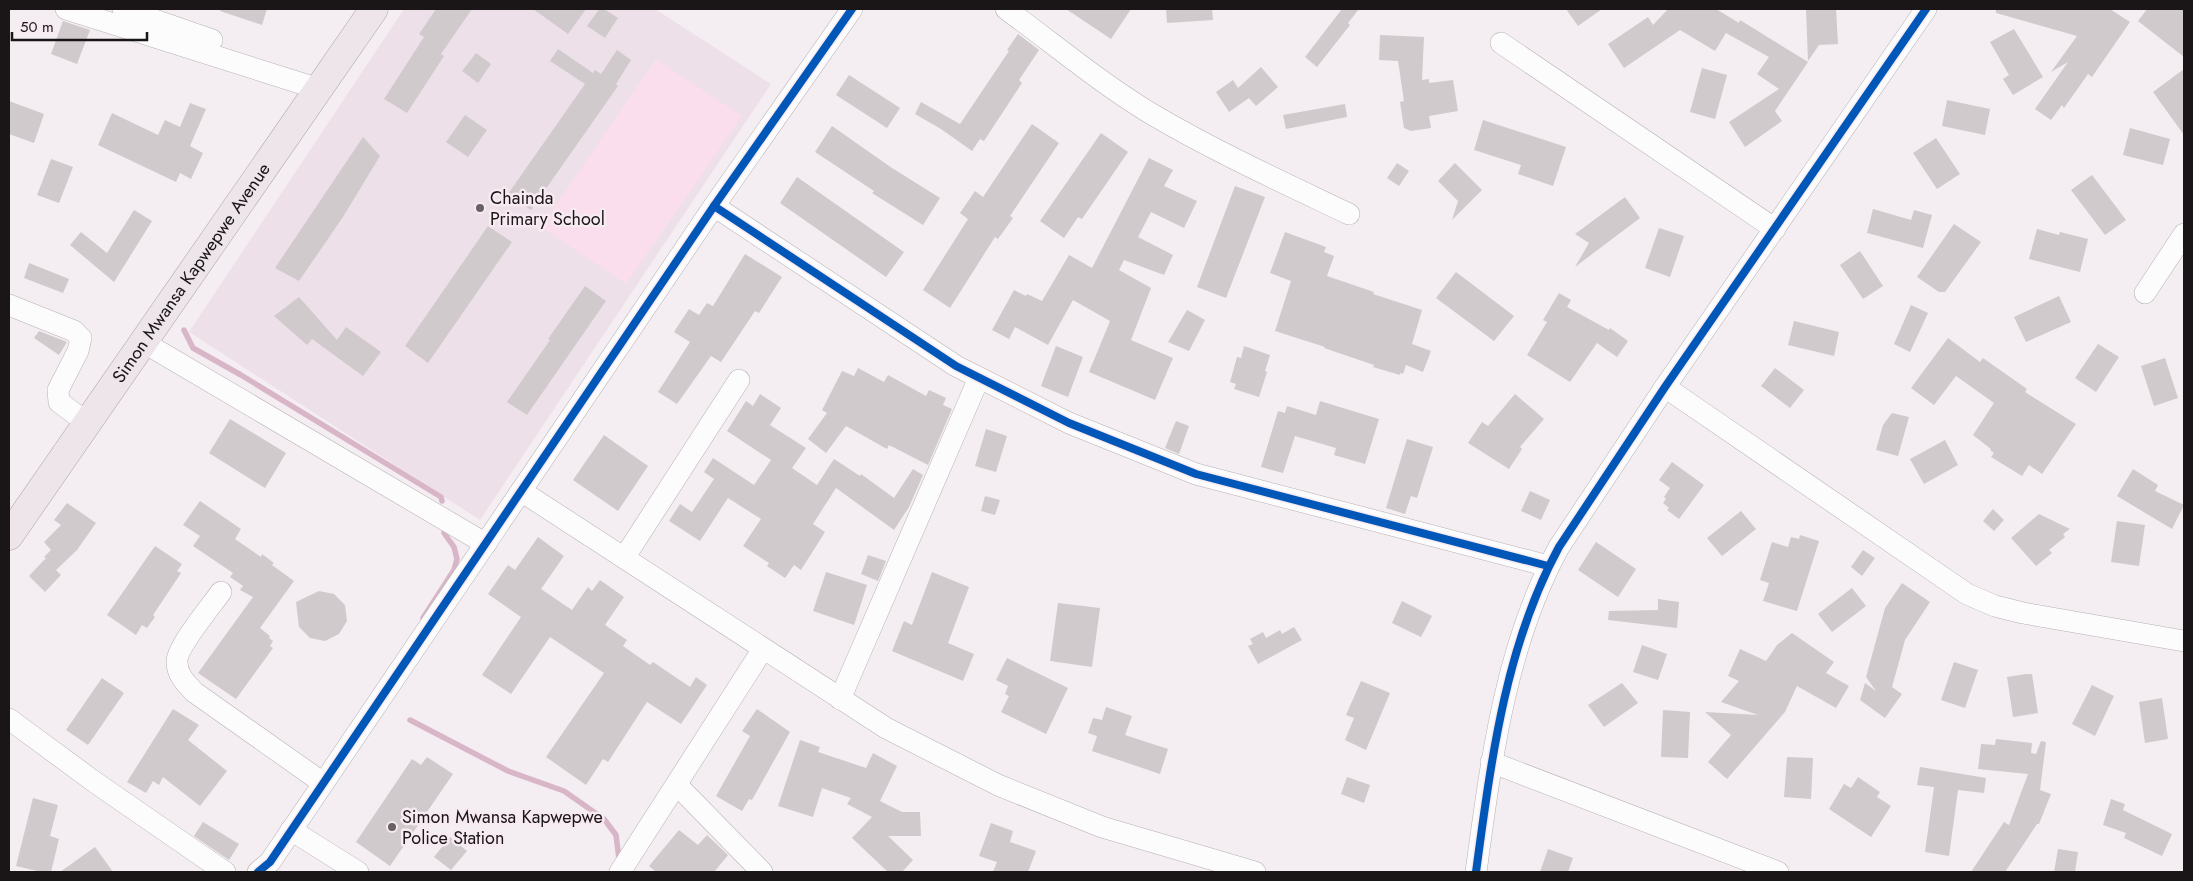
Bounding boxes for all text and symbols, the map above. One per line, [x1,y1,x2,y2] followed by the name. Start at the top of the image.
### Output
[12,10,148,42] scale bar
[20,16,54,38] text: 50 m
[106,158,277,388] street label: Simon Mwansa Kapwepwe Avenue
[490,185,605,232] place label: Chainda Primary School
[474,202,486,214] marker: Chainda Primary School
[402,804,603,851] place label: Simon Mwansa Kapwepwe Police Station
[386,821,398,833] marker: Simon Mwansa Kapwepwe Police Station

